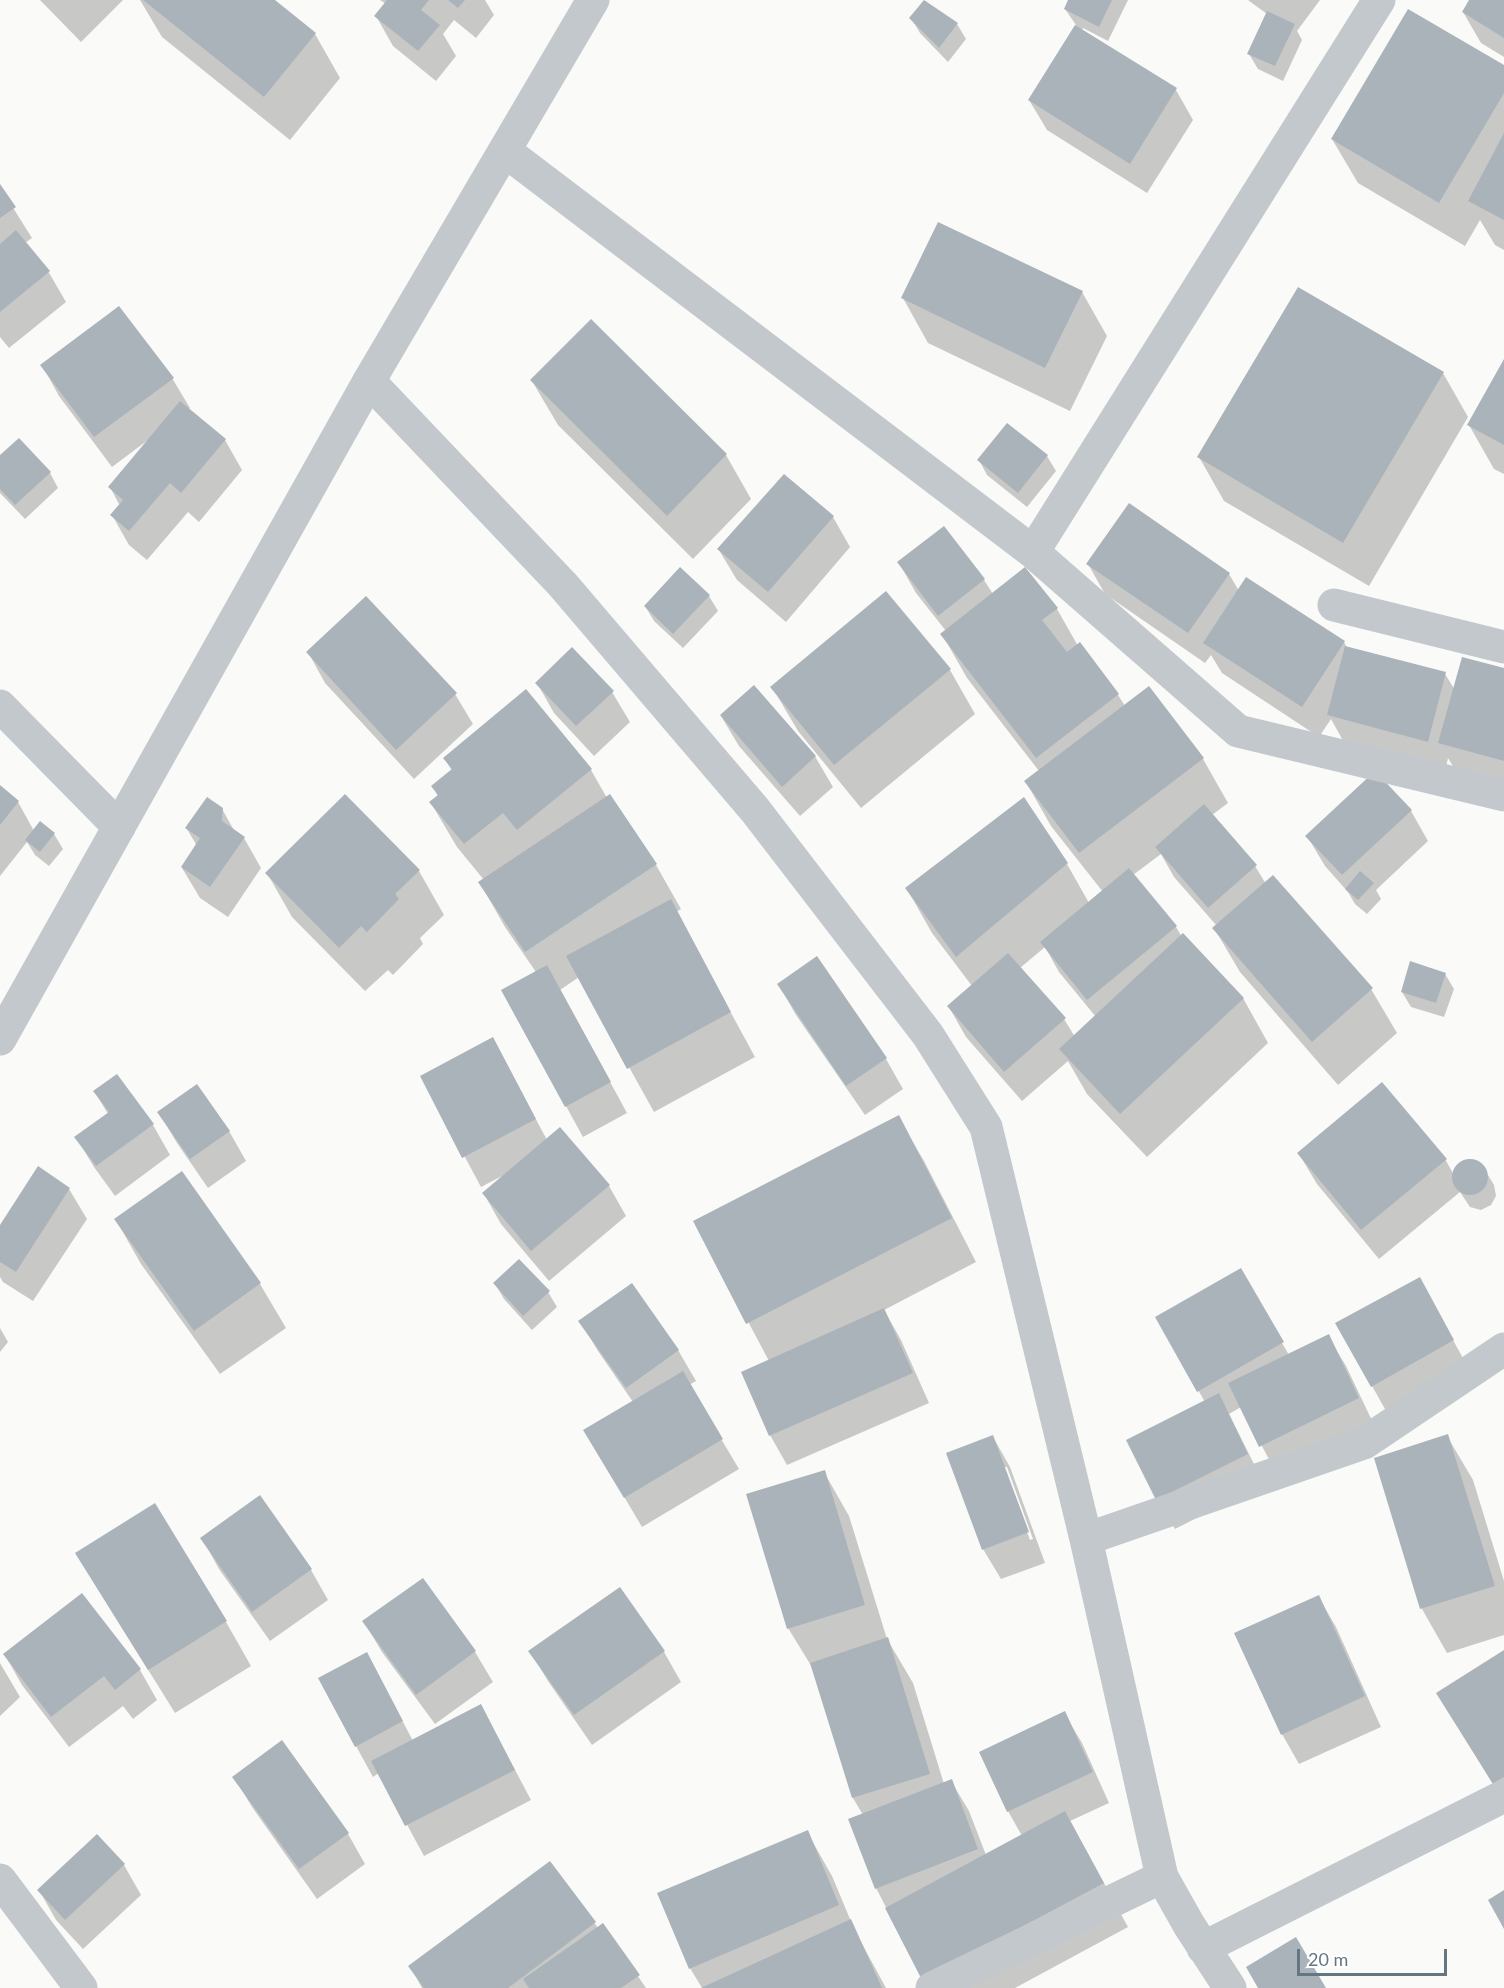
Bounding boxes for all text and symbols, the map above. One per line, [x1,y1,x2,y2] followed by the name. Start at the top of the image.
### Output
[1300,1937,1450,1975] scale bar
[1308,1948,1348,1970] text: 20 m

